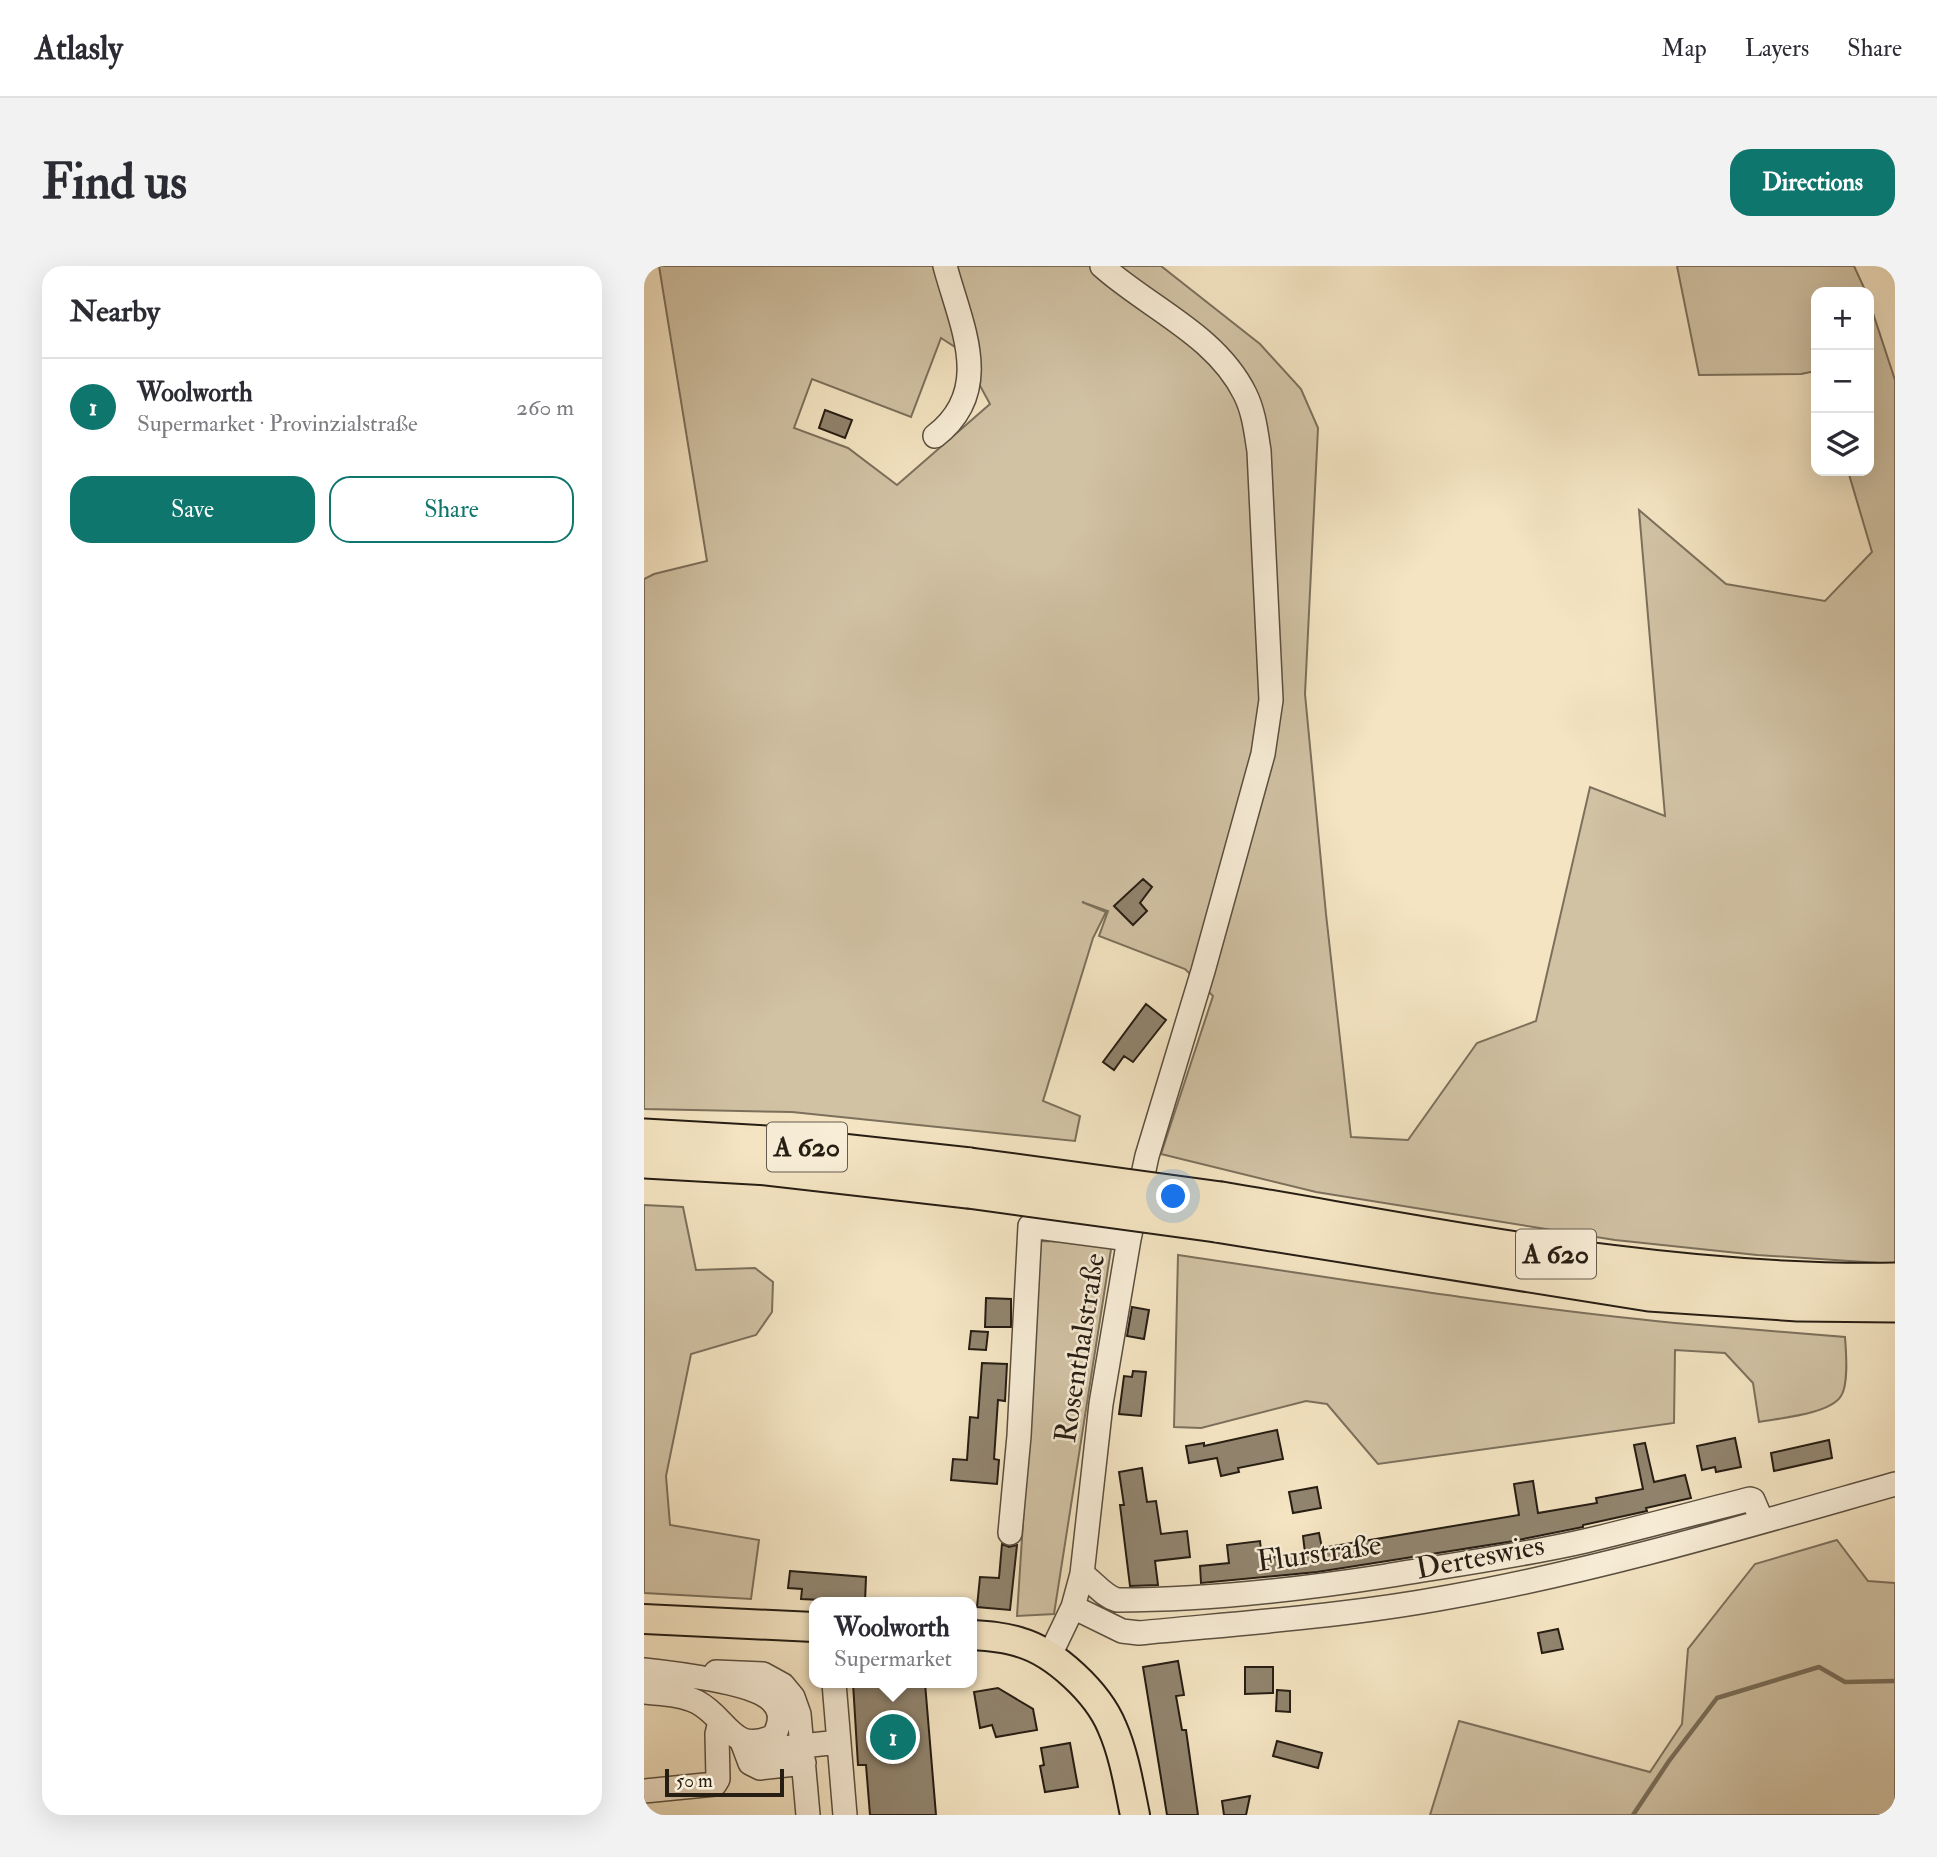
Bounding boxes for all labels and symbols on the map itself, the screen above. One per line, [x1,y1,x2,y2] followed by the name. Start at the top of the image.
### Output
[767,1122,847,1172] road number: A 620
[1156,1179,1190,1213] your location
[1516,1230,1596,1278] road number: A 620
[1047,1251,1113,1445] street label: Rosenthalstraße
[1254,1526,1384,1580] street label: Flurstraße
[1413,1526,1547,1588] street label: Derteswies
[870,1711,916,1763] pin: 1
[665,1766,784,1798] scale bar

